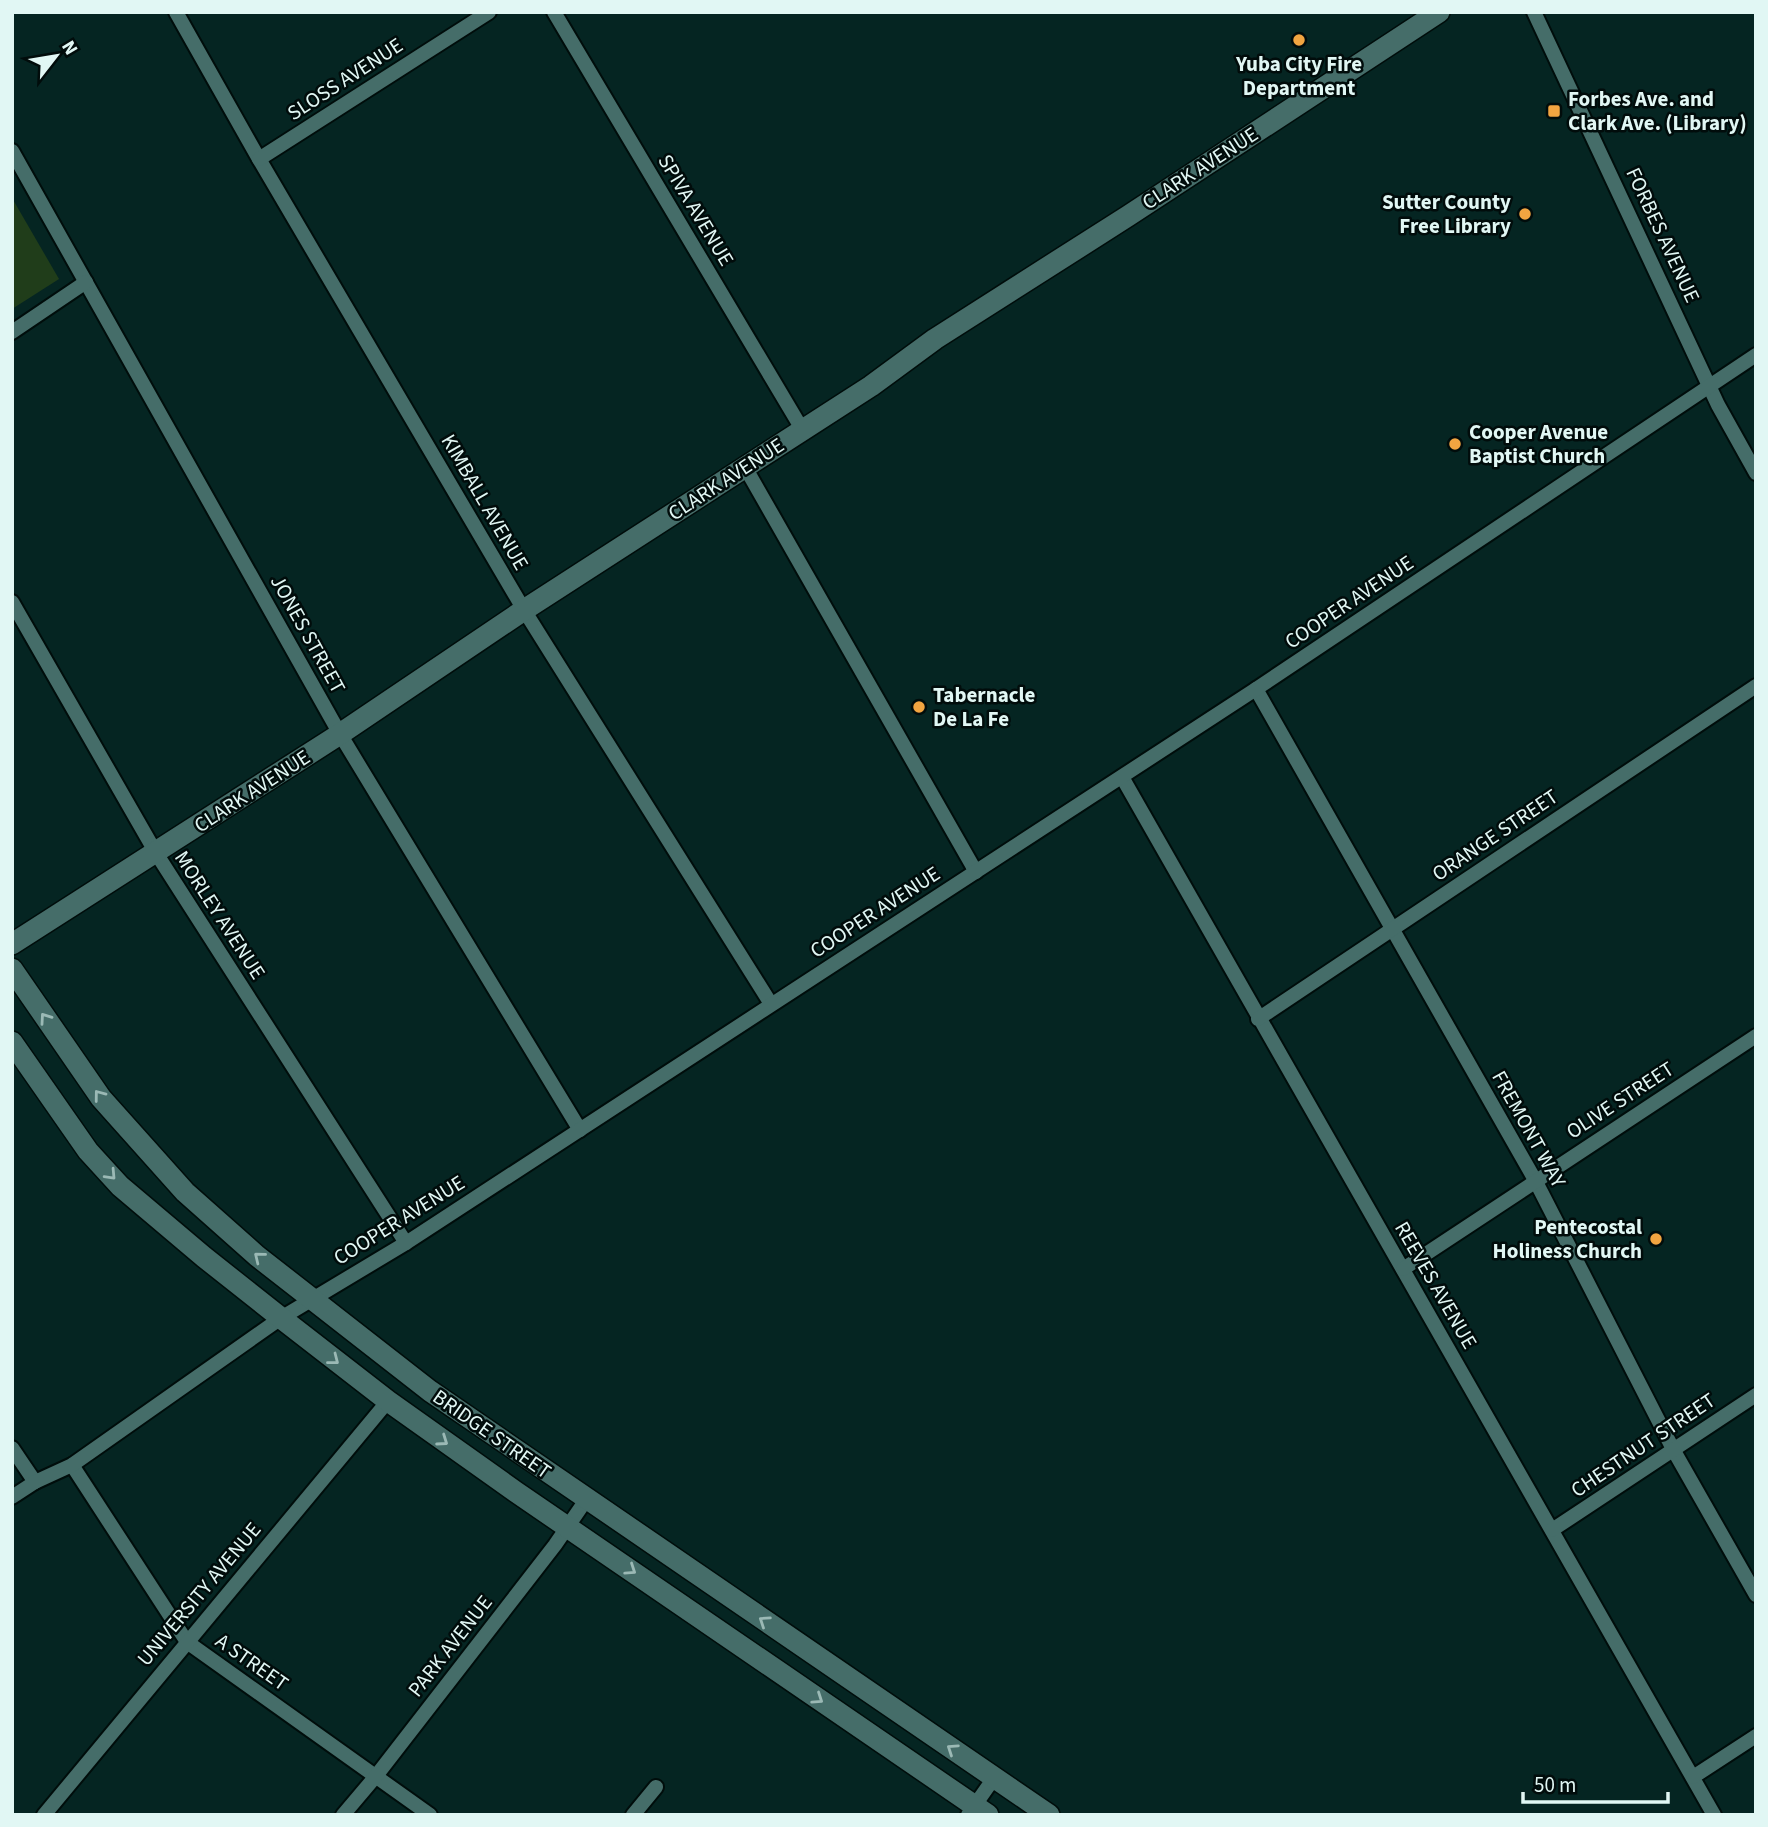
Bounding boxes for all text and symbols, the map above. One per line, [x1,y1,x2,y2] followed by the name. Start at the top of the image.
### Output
[21,21,91,91] north arrow
[281,30,409,128] street label: SLOSS AVENUE
[1291,32,1307,48] marker: Yuba City Fire Department
[54,36,84,60] text: N
[1235,49,1362,103] place label: Yuba City Fire Department
[1568,84,1747,138] place label: Forbes Ave. and Clark Ave. (Library)
[1546,103,1562,119] marker: Forbes Ave. and Clark Ave. (Library)
[1136,119,1264,217] street label: CLARK AVENUE
[651,148,741,272] street label: SPIVA AVENUE
[1619,162,1707,308] street label: FORBES AVENUE
[1382,187,1511,241] place label: Sutter County Free Library
[1517,206,1533,222] marker: Sutter County Free Library
[1469,417,1608,471] place label: Cooper Avenue Baptist Church
[434,428,536,576] street label: KIMBALL AVENUE
[662,430,790,528] street label: CLARK AVENUE
[1447,436,1463,452] marker: Cooper Avenue Baptist Church
[1279,548,1419,656] street label: COOPER AVENUE
[263,569,353,699] street label: JONES STREET
[933,680,1036,734] place label: Tabernacle De La Fe
[911,699,927,715] marker: Tabernacle De La Fe
[188,742,316,840] street label: CLARK AVENUE
[1426,782,1564,888] street label: ORANGE STREET
[167,845,273,985] street label: MORLEY AVENUE
[804,859,946,965] street label: COOPER AVENUE
[41,1013,53,1026] one-way arrow
[1560,1054,1680,1146] street label: OLIVE STREET
[1485,1065,1574,1194] street label: FREMONT WAY
[95,1091,108,1103] one-way arrow
[103,1167,115,1180] one-way arrow
[328,1168,470,1272] street label: COOPER AVENUE
[1493,1212,1642,1266] place label: Pentecostal Holiness Church
[1387,1216,1485,1354] street label: REEVES AVENUE
[1648,1231,1664,1247] marker: Pentecostal Holiness Church
[254,1252,266,1265] one-way arrow
[327,1351,339,1364] one-way arrow
[427,1382,557,1486] street label: BRIDGE STREET
[1565,1385,1721,1505] street label: CHESTNUT STREET
[435,1433,448,1445] one-way arrow
[130,1516,268,1672] street label: UNIVERSITY AVENUE
[623,1562,636,1575] one-way arrow
[401,1589,499,1703] street label: PARK AVENUE
[758,1616,771,1629] one-way arrow
[209,1626,295,1698] street label: A STREET
[810,1691,823,1703] one-way arrow
[946,1744,959,1757] one-way arrow
[1523,1760,1668,1804] scale bar
[1534,1770,1576,1800] text: 50 m

